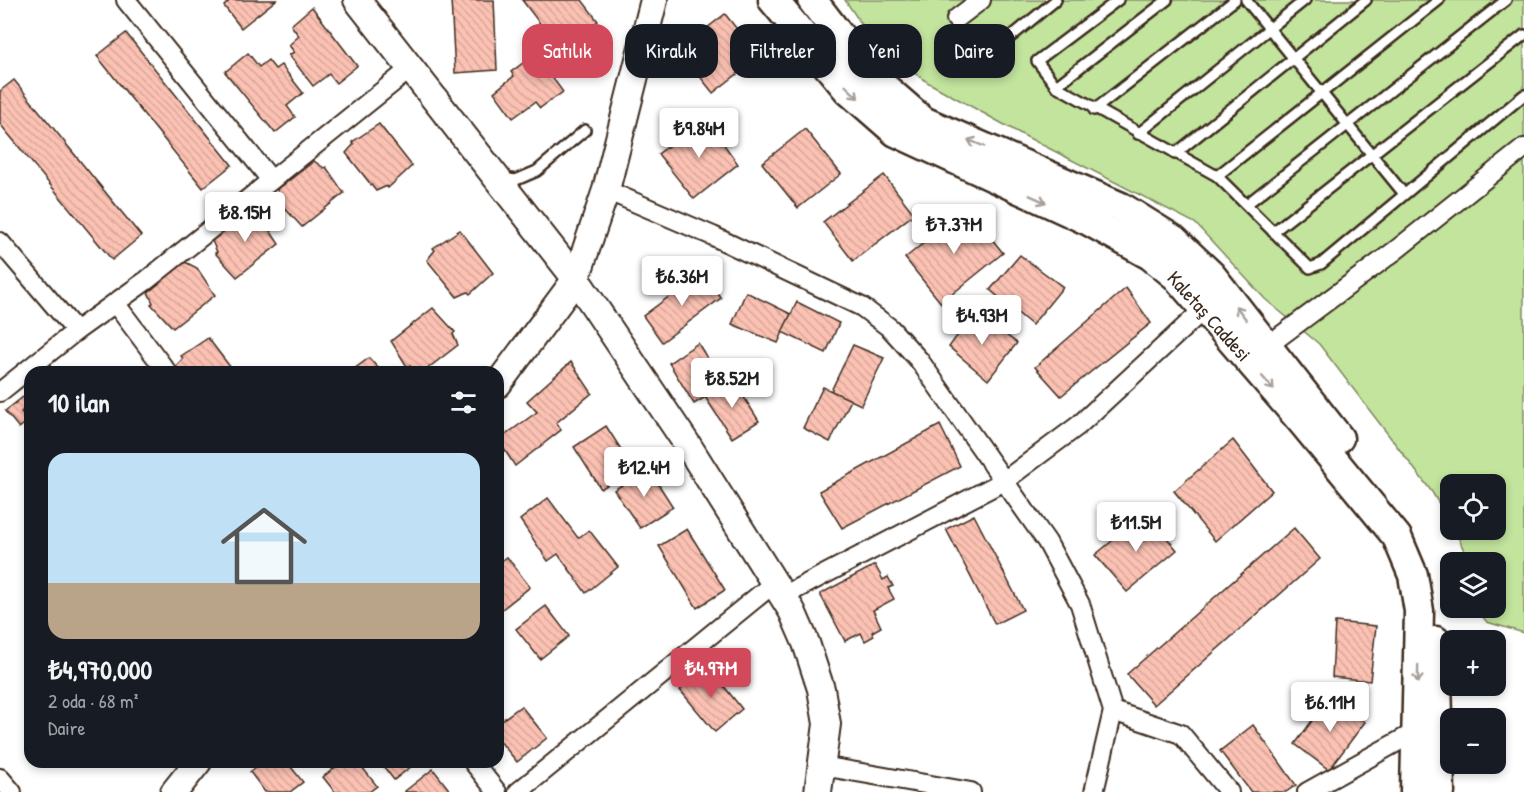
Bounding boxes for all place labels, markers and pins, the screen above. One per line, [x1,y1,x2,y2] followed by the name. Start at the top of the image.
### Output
[650,108,748,159] pin: ₺9.84M
[196,192,294,243] pin: ₺8.15M
[905,204,1003,255] pin: ₺7.37M
[633,256,731,307] pin: ₺6.36M
[933,295,1031,346] pin: ₺4.93M
[683,358,781,409] pin: ₺8.52M
[595,447,693,498] pin: ₺12.4M
[1087,502,1185,553] pin: ₺11.5M
[662,648,760,699] pin: ₺4.97M
[1281,682,1379,733] pin: ₺6.11M

